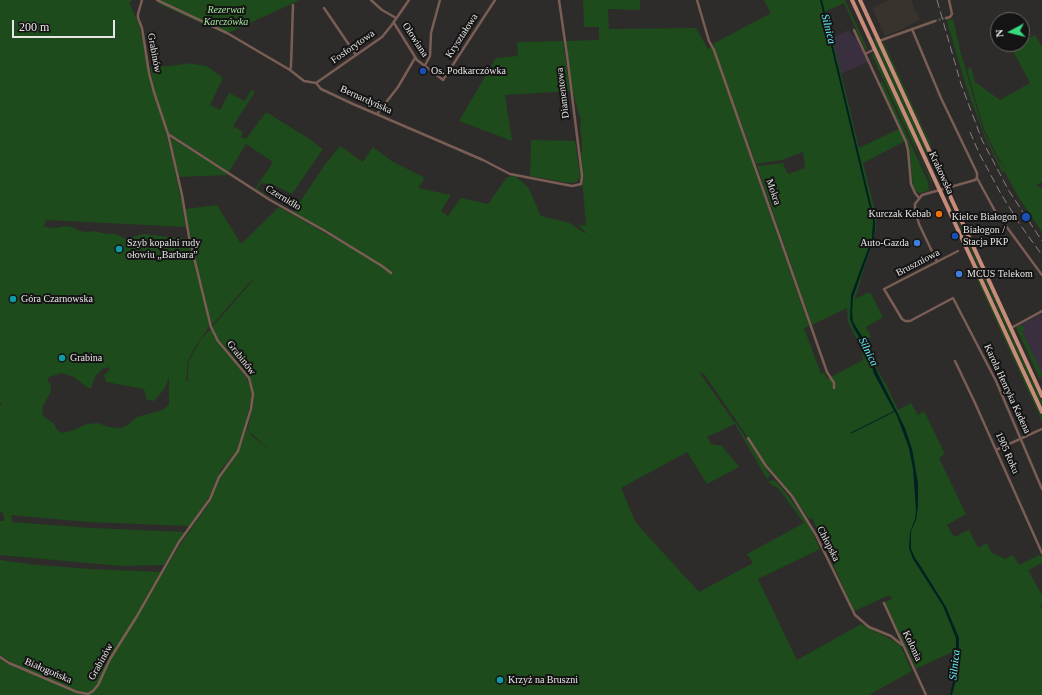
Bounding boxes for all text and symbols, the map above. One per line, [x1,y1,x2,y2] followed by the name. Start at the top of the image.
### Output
[204,4,248,28] park label: Rezerwat Karczówka
[14,12,117,38] scale bar
[443,12,481,60] street label: Kryształowa
[990,12,1030,52] north arrow
[818,13,838,45] water label: Silnica
[19,20,49,34] text: 200 m
[399,20,431,60] street label: Ołowiana
[329,28,377,66] street label: Fosforytowa
[993,29,1006,38] text: N
[145,32,163,74] street label: Grabinów
[431,65,506,77] place label: Os. Podkarczówka
[418,66,428,76] marker: Os. Podkarczówka
[554,67,572,119] street label: Diamentowa
[338,83,394,117] street label: Bernardyńska
[926,150,956,196] street label: Krakowska
[763,177,783,207] street label: Mokra
[263,183,303,213] street label: Czernidło
[869,208,931,220] place label: Kurczak Kebab
[934,209,944,219] marker: Kurczak Kebab
[952,211,1017,223] place label: Kielce Białogon
[1020,211,1032,223] marker: Kielce Białogon
[963,224,1008,248] place label: Białogon / Stacja PKP
[950,231,960,241] marker: Białogon / Stacja PKP
[127,237,200,260] place label: Szyb kopalni rudy ołowiu „Barbara”
[860,237,909,249] place label: Auto-Gazda
[912,238,922,248] marker: Auto-Gazda
[114,244,124,254] marker: Szyb kopalni rudy ołowiu „Barbara”
[894,247,942,279] street label: Bruszniowa
[967,268,1033,280] place label: MCUS Telekom
[954,269,964,279] marker: MCUS Telekom
[21,293,93,305] place label: Góra Czarnowska
[8,294,18,304] marker: Góra Czarnowska
[855,335,881,369] water label: Silnica
[224,339,258,377] street label: Grabinów
[981,342,1033,436] street label: Karola Henryka Kadena
[70,352,102,364] place label: Grabina
[57,353,67,363] marker: Grabina
[993,430,1021,476] street label: 1905 Roku
[814,524,842,564] street label: Chłopska
[900,629,924,663] street label: Kolonia
[86,642,116,682] street label: Grabinów
[947,649,963,681] water label: Silnica
[23,656,73,686] street label: Białogońska
[508,674,578,686] place label: Krzyż na Bruszni
[495,675,505,685] marker: Krzyż na Bruszni

